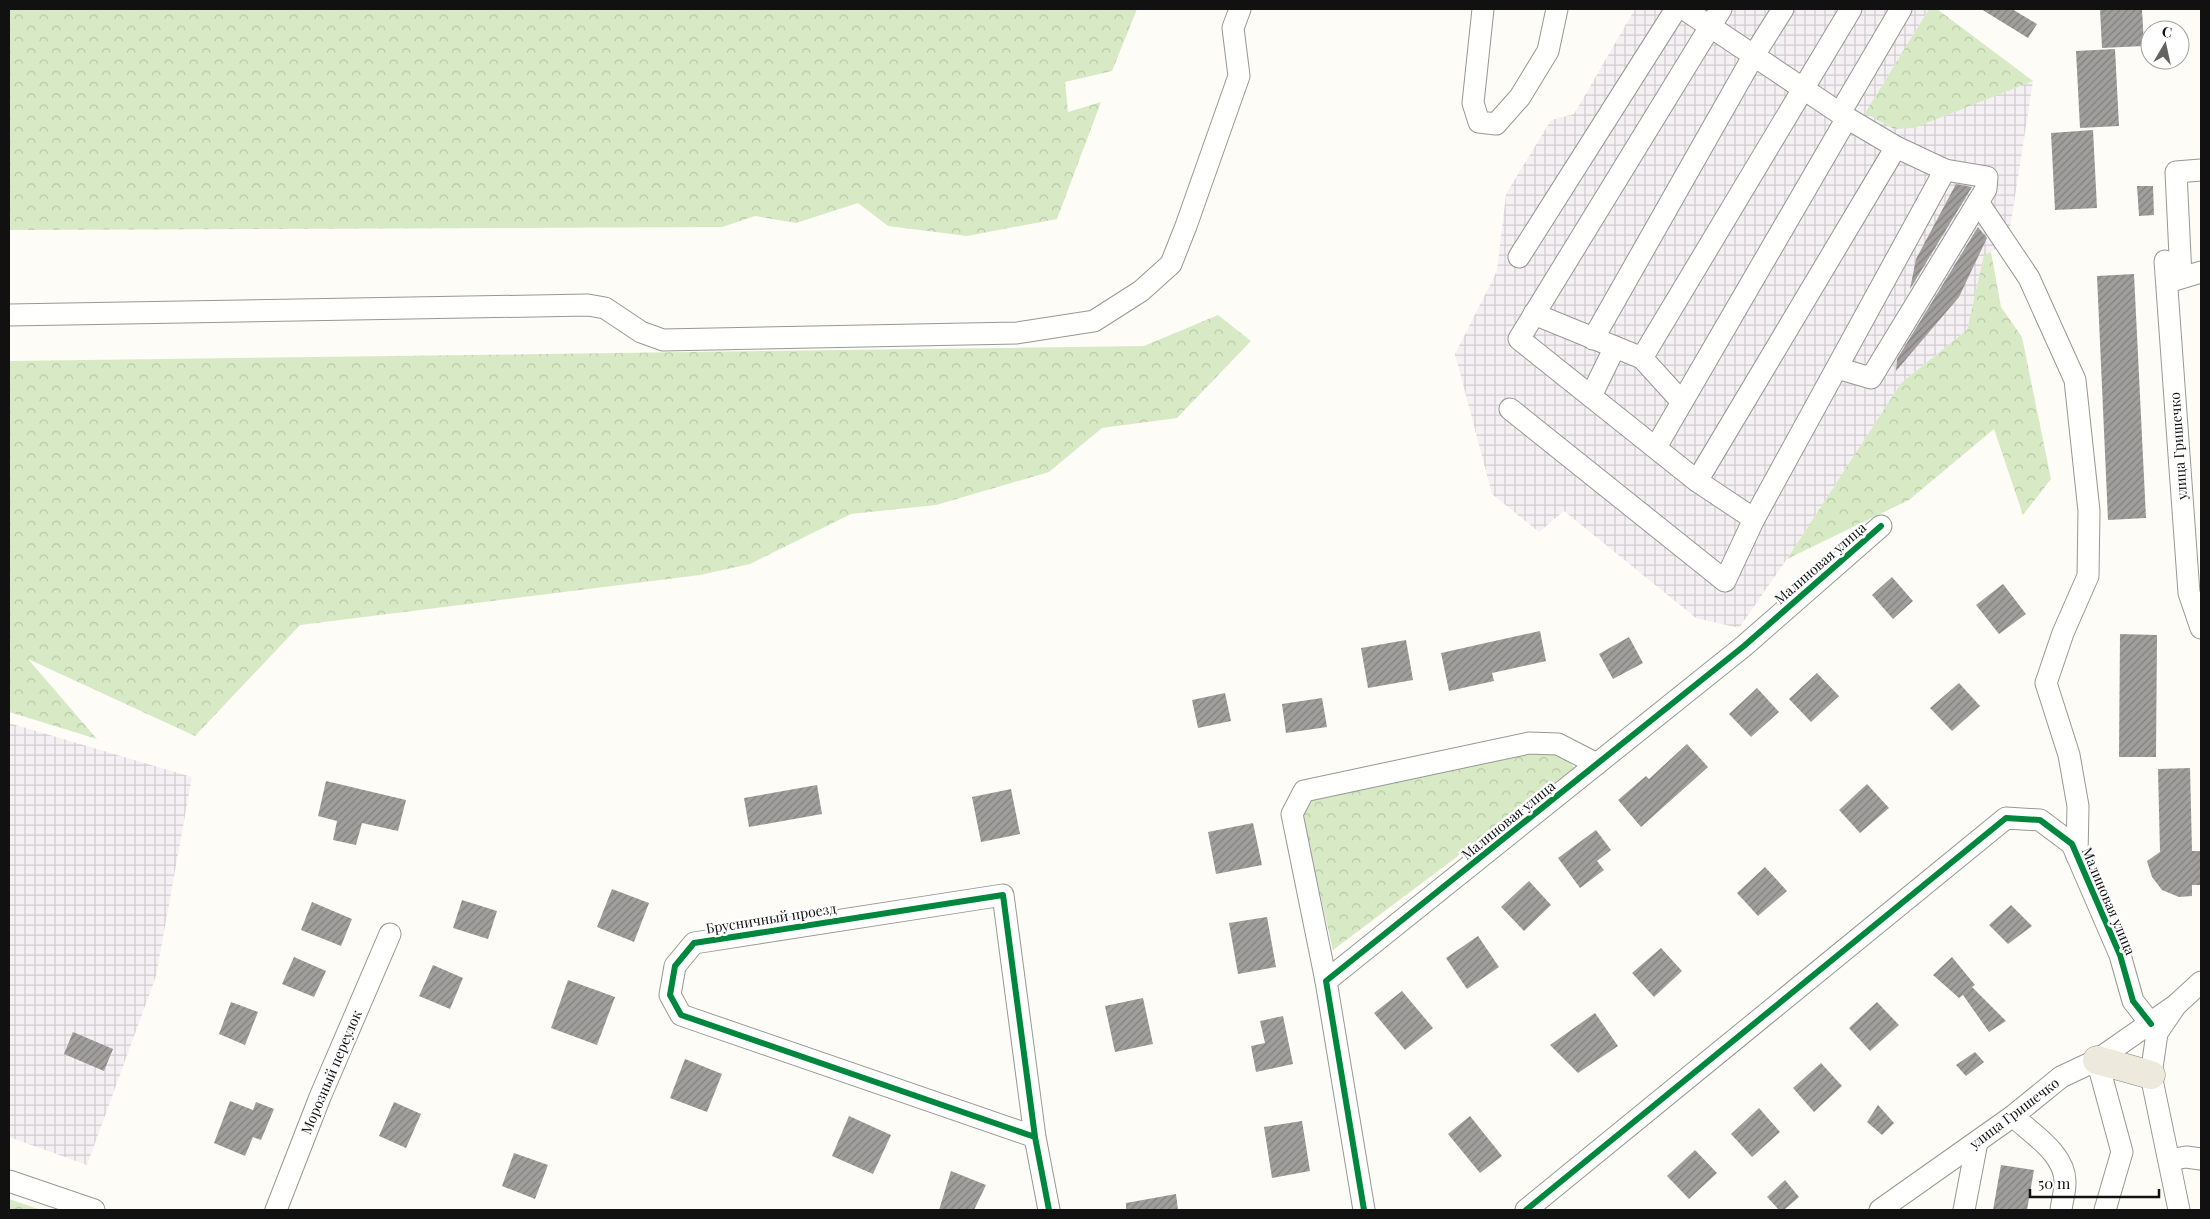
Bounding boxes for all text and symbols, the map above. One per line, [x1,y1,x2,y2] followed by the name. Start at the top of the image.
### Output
[2140,20,2190,70] north arrow
[2161,22,2174,42] text: С
[2165,391,2191,501] street label: улица Гришечко
[1770,518,1870,608] street label: Малиновая улица
[1457,776,1559,864] street label: Малиновая улица
[2078,844,2140,958] street label: Малиновая улица
[704,898,838,938] street label: Брусничный проезд
[296,1007,366,1137] street label: Морозный переулок
[1964,1073,2063,1154] street label: улица Гришечко
[2030,1166,2159,1198] scale bar
[2038,1173,2071,1193] text: 50 m

